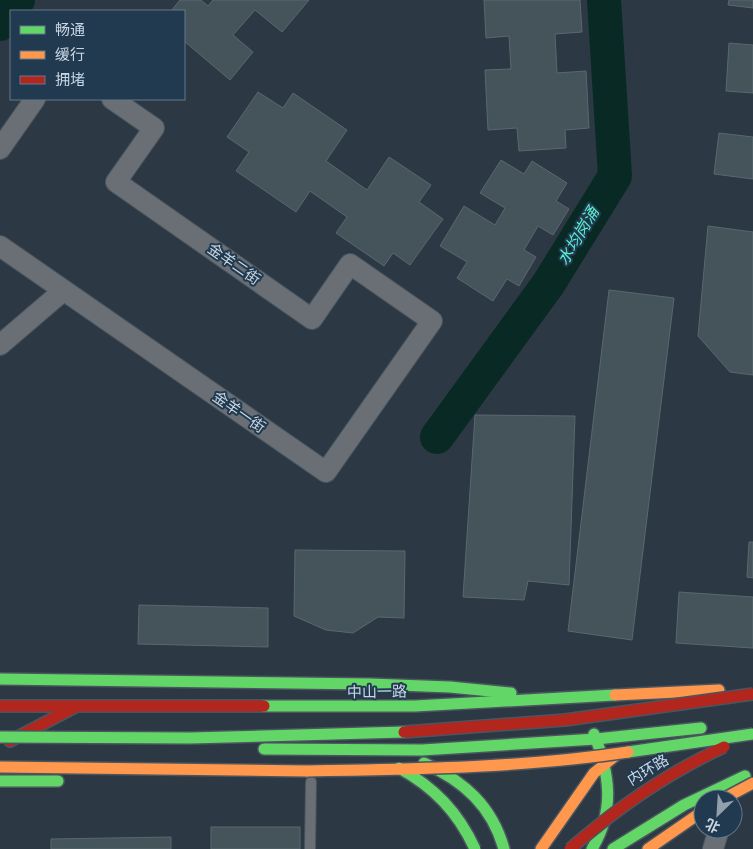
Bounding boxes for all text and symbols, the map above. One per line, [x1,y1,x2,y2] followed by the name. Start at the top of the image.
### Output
[10,10,185,100] legend
[55,21,85,39] text: 畅通
[55,46,85,64] text: 缓行
[55,71,85,89] text: 拥堵
[553,202,604,268] water label: 水均岗涌
[204,239,264,289] street label: 金羊二街
[209,387,269,437] street label: 金羊一街
[347,682,407,702] street label: 中山一路
[624,751,672,789] street label: 内环路
[693,789,743,839] north arrow
[703,815,723,836] text: 北

